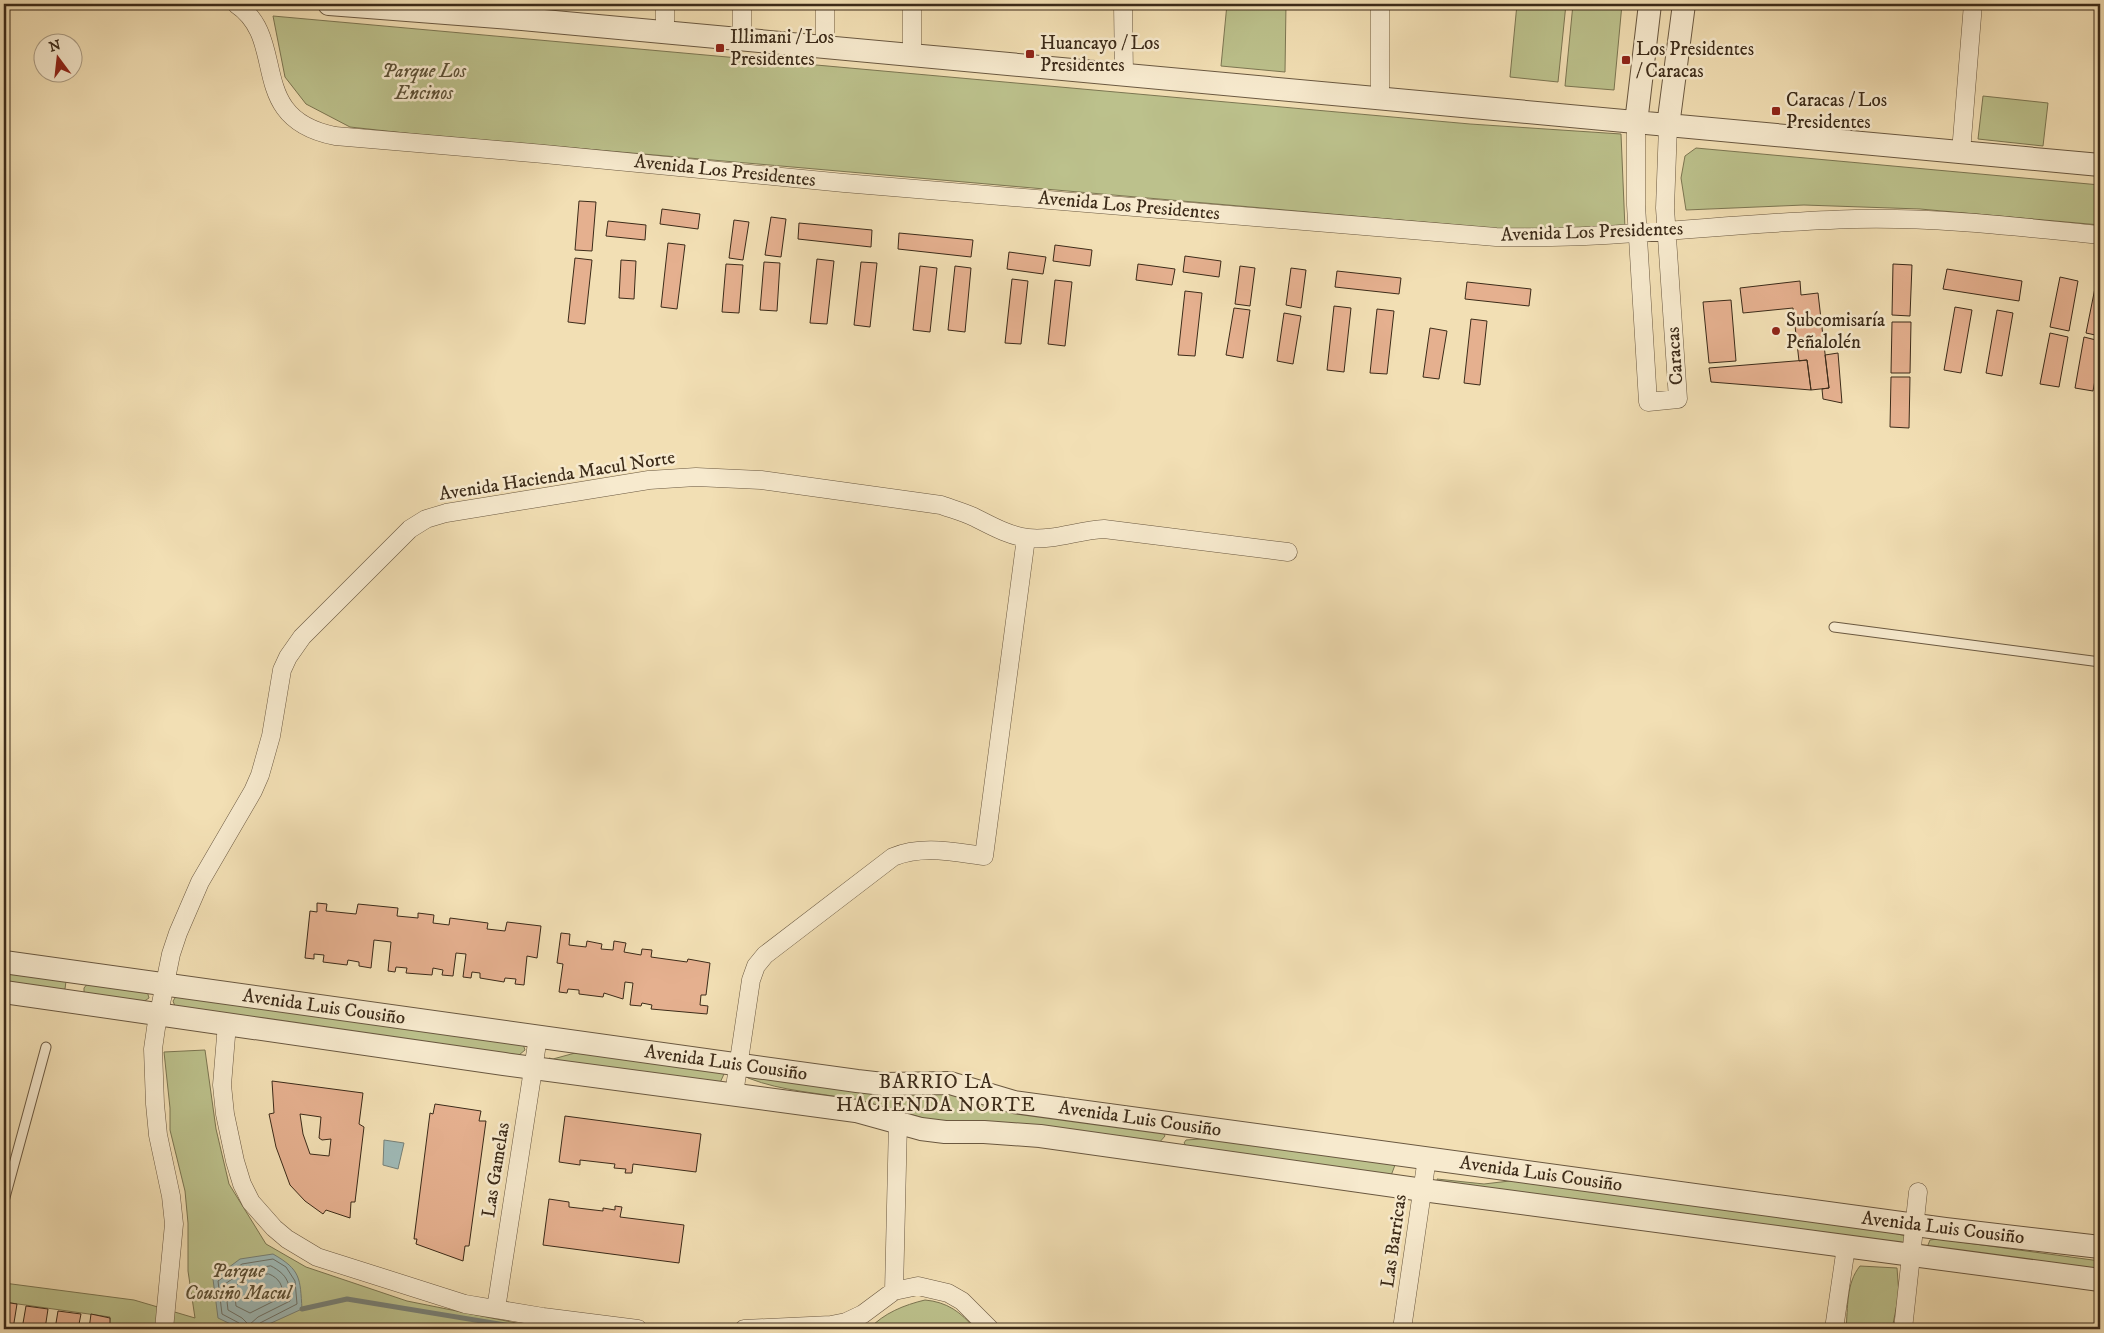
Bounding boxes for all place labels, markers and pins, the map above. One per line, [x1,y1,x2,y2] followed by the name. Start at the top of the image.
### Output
[730,26,834,71] place label: Illimani / Los Presidentes
[1040,32,1160,77] place label: Huancayo / Los Presidentes
[1636,38,1754,83] place label: Los Presidentes / Caracas
[714,42,726,54] marker: Illimani / Los Presidentes
[1024,48,1036,60] marker: Huancayo / Los Presidentes
[1620,54,1632,66] marker: Los Presidentes / Caracas
[1786,89,1887,134] place label: Caracas / Los Presidentes
[1770,105,1782,117] marker: Caracas / Los Presidentes
[1786,309,1885,354] place label: Subcomisaría Peñalolén
[1770,325,1782,337] marker: Subcomisaría Peñalolén

